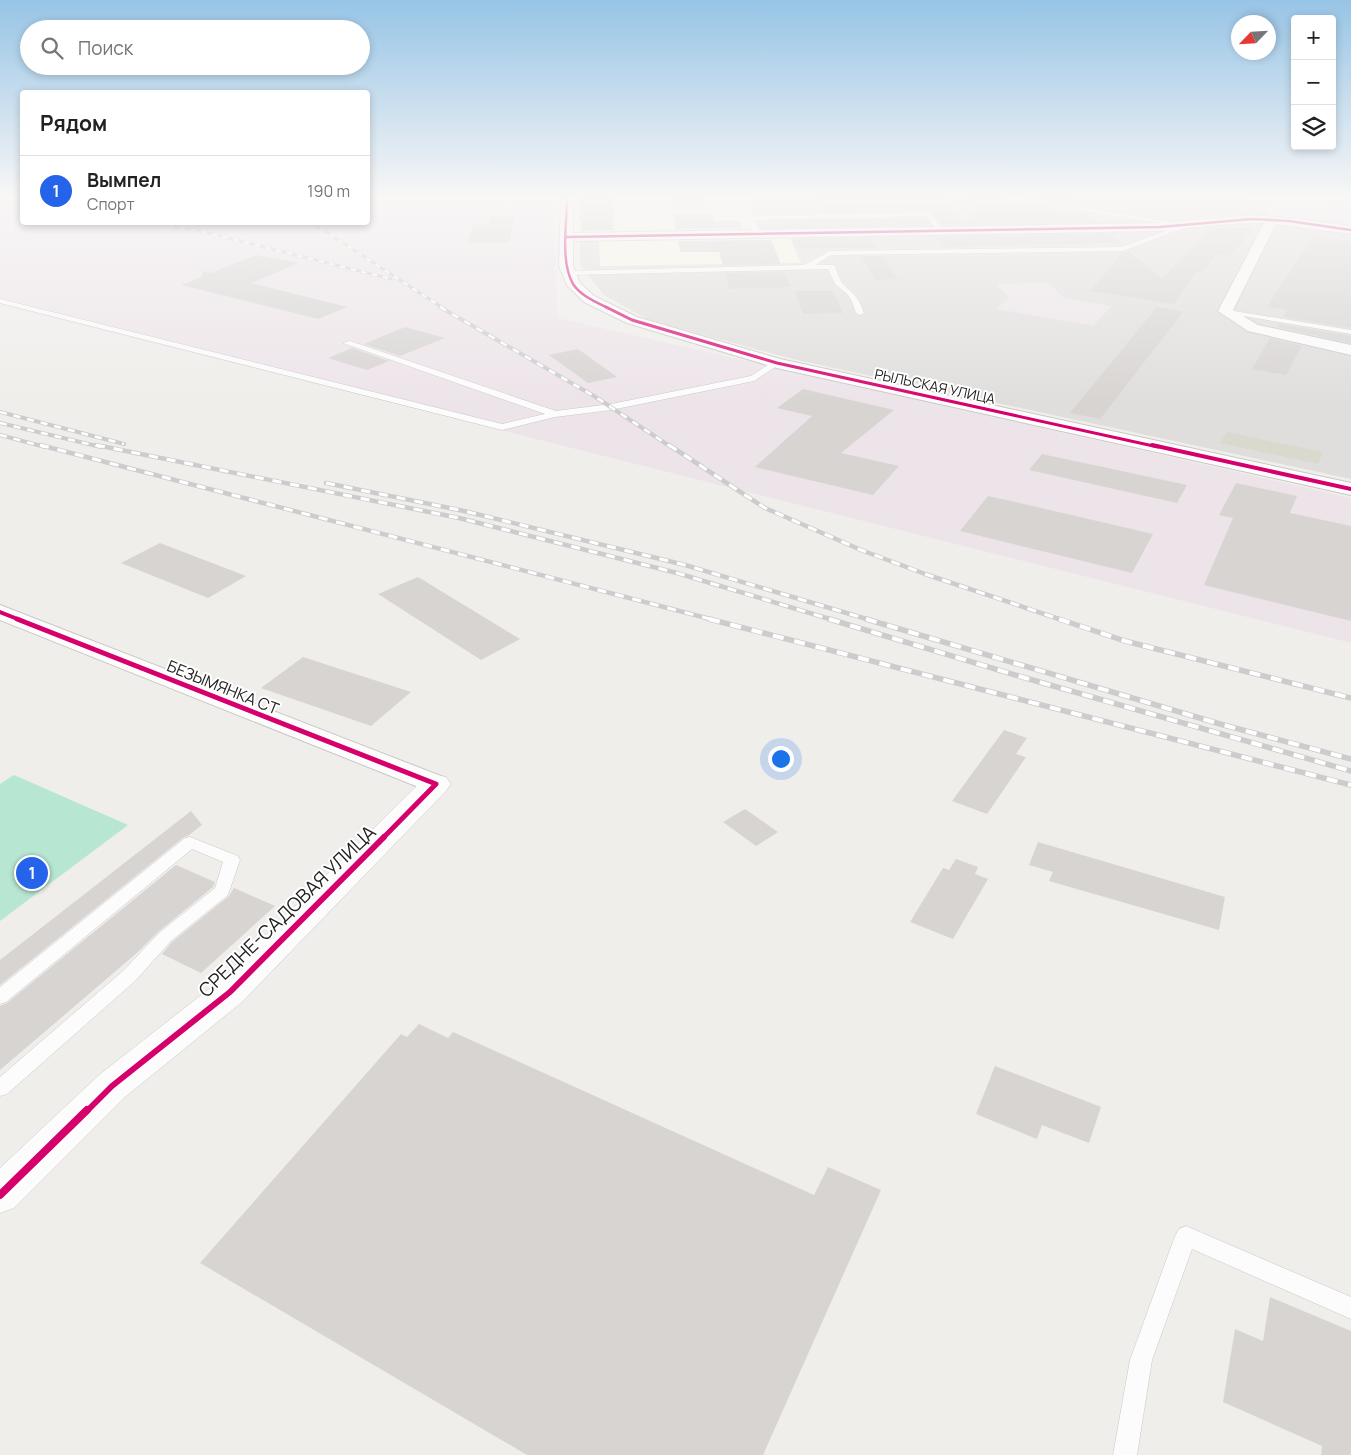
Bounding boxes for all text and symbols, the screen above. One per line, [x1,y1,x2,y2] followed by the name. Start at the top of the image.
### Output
[1231,15,1276,60] north arrow
[1291,15,1336,150] map controls
[1291,15,1336,60] button: +
[20,20,370,75] search box
[38,34,66,62] icon: search
[78,35,133,61] text: Поиск
[1291,60,1336,105] button: −
[1291,105,1336,150] button: layers
[40,109,107,137] text: Рядом
[87,167,161,193] text: Вымпел
[52,180,60,202] text: 1
[307,180,350,202] text: 190 m
[87,193,135,215] text: Спорт
[873,364,997,408] street label: РЫЛЬСКАЯ УЛИЦА
[164,655,283,720] street label: БЕЗЫМЯНКА СТ
[768,746,794,772] your location
[193,819,381,1003] street label: СРЕДНЕ-САДОВАЯ УЛИЦА
[16,854,48,892] pin: 1

